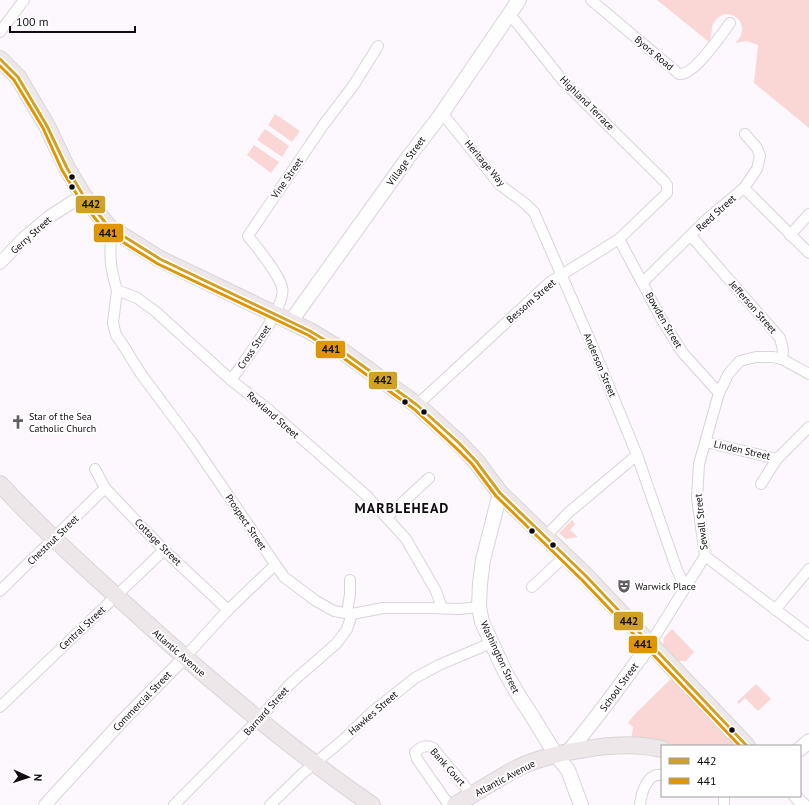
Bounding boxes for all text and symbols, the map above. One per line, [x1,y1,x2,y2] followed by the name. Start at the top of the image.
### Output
[10,8,135,34] scale bar
[16,14,49,29] text: 100 m
[632,33,676,73] street label: Byors Road
[557,73,617,133] street label: Highland Terrace
[383,133,429,189] street label: Village Street
[462,137,508,189] street label: Heritage Way
[268,154,306,202] street label: Vine Street
[67,172,77,182] unlabelled marker
[67,182,77,192] unlabelled marker
[693,191,739,234] street label: Reed Street
[75,195,106,214] line badge: 442
[82,197,100,211] text: 442
[8,213,55,257] street label: Gerry Street
[93,223,124,243] line badge: 441
[99,226,117,240] text: 441
[504,276,559,326] street label: Bessom Street
[726,277,780,337] street label: Jefferson Street
[643,290,686,351] street label: Bowden Street
[234,322,274,372] street label: Cross Street
[581,331,620,400] street label: Anderson Street
[315,340,346,359] line badge: 441
[322,342,340,356] text: 441
[368,371,398,390] line badge: 442
[374,373,392,387] text: 442
[244,389,302,442] street label: Rowland Street
[400,397,410,407] unlabelled marker
[419,407,429,417] unlabelled marker
[29,410,96,435] place label: Star of the Sea Catholic Church
[10,414,26,430] church icon: Star of the Sea Catholic Church
[713,437,772,463] street label: Linden Street
[223,492,270,553] street label: Prospect Street
[692,493,710,551] street label: Sewall Street
[355,499,449,517] district label: MARBLEHEAD
[25,512,82,568] street label: Chestnut Street
[132,516,185,569] street label: Cottage Street
[527,526,537,536] unlabelled marker
[548,540,558,550] unlabelled marker
[616,578,632,594] theatre icon: Warwick Place
[635,580,696,593] place label: Warwick Place
[56,603,108,653] street label: Central Street
[613,611,644,631] line badge: 442
[620,614,638,628] text: 442
[478,619,523,696] street label: Washington Street
[150,626,208,680] street label: Atlantic Avenue
[628,635,658,654] line badge: 441
[634,637,652,651] text: 441
[597,660,641,714] street label: School Street
[110,668,174,734] street label: Commercial Street
[241,683,292,738] street label: Barnard Street
[346,688,401,738] street label: Hawkes Street
[727,725,737,735] unlabelled marker
[428,745,469,789] street label: Bank Court
[661,745,801,797] legend
[697,753,717,768] text: 442
[8,757,48,797] north arrow
[473,757,537,799] street label: Atlantic Avenue
[697,773,717,788] text: 441
[31,774,45,782] text: N

